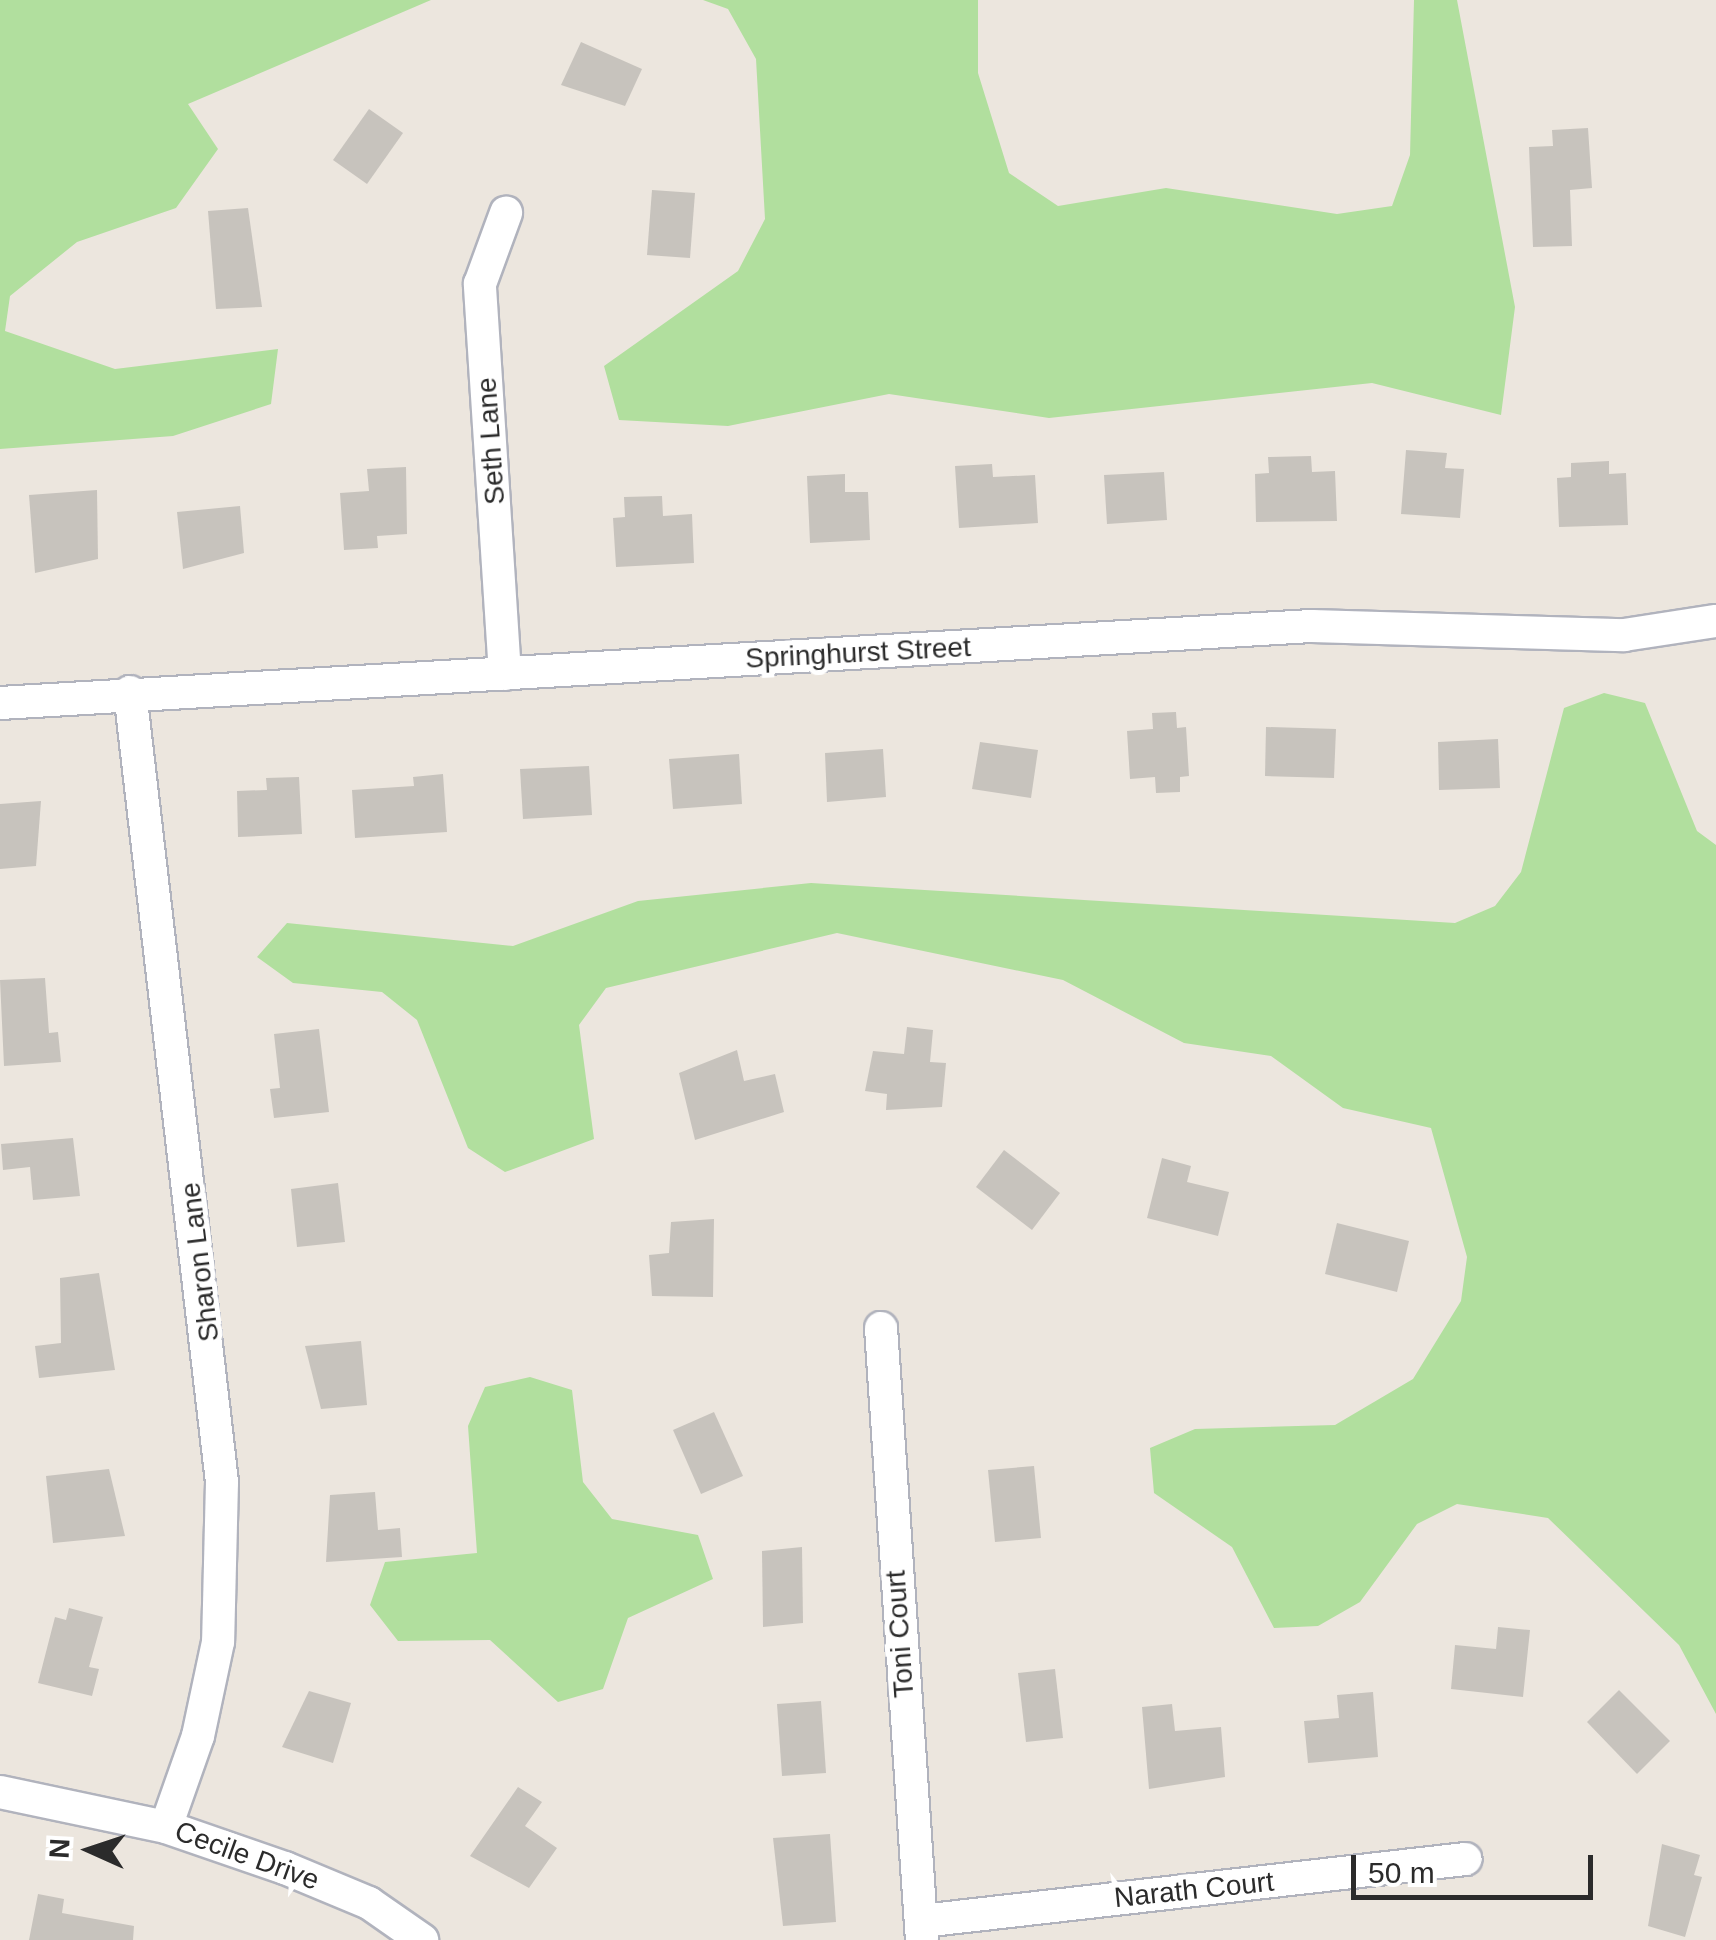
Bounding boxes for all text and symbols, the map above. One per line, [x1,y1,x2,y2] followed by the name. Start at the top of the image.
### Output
[470,376,512,506] street label: Seth Lane
[744,630,972,676] street label: Springhurst Street
[174,1180,226,1344] street label: Sharon Lane
[879,1569,921,1699] street label: Toni Court
[40,1800,140,1900] north arrow
[170,1814,324,1898] street label: Cecile Drive
[1356,1835,1598,1897] scale bar
[44,1837,76,1859] text: N
[1368,1856,1435,1889] text: 50 m
[1113,1865,1275,1915] street label: Narath Court

